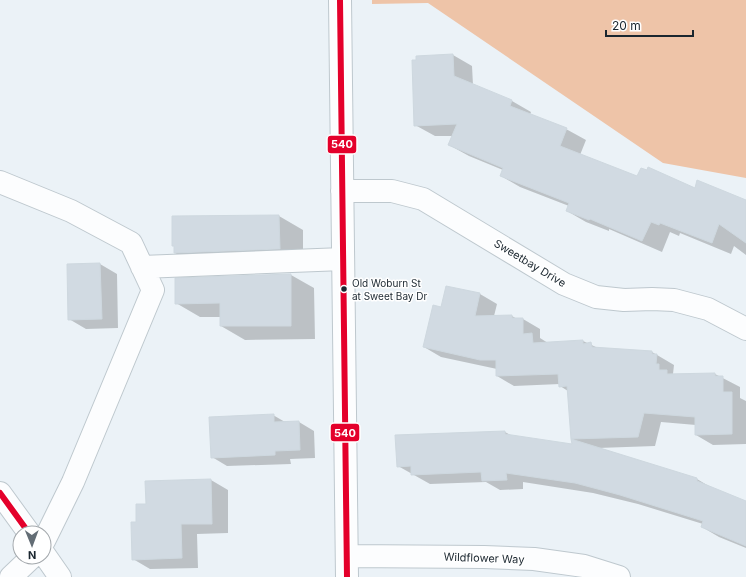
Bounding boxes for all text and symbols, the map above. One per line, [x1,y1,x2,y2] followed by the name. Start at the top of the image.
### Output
[606,12,693,38] scale bar
[612,18,641,33] text: 20 m
[327,135,357,154] line badge: 540
[331,137,353,151] text: 540
[491,236,569,290] street label: Sweetbay Drive
[352,277,428,302] place label: Old Woburn St at Sweet Bay Dr
[339,284,349,294] marker: Old Woburn St at Sweet Bay Dr
[330,423,360,442] line badge: 540
[334,426,356,440] text: 540
[12,525,52,565] north arrow
[28,548,36,562] text: N
[443,550,525,566] street label: Wildflower Way

